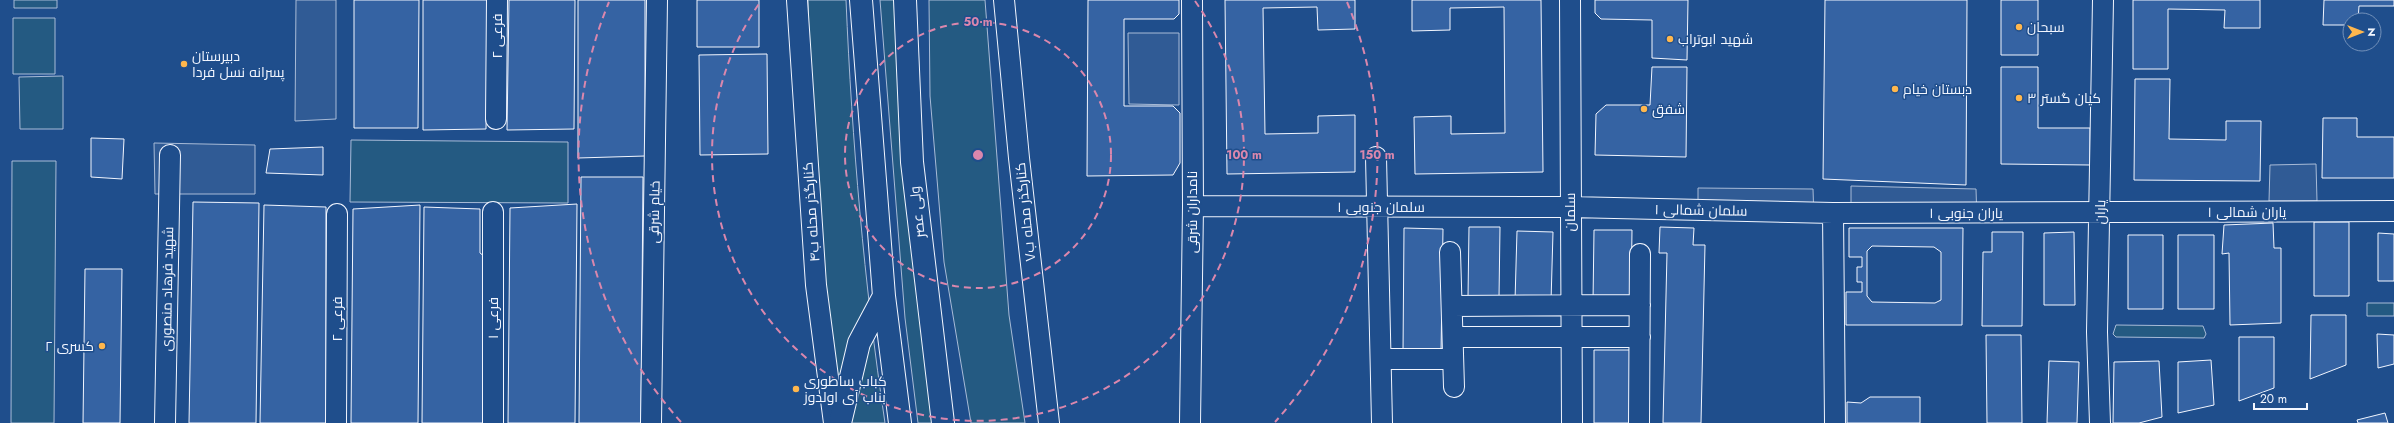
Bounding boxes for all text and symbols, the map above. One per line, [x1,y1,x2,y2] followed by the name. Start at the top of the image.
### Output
[2342,12,2382,52] north arrow
[963,13,993,31] text: 50 m
[487,14,507,58] street label: فرعی ۲
[2027,17,2065,37] place label: سبحان
[2014,22,2024,32] marker: سبحان
[2364,28,2380,36] text: N
[1678,29,1753,49] place label: شهید ابوتراب
[1665,34,1675,44] marker: شهید ابوتراب
[192,46,285,82] place label: دبیرستان پسرانه نسل فردا
[179,59,189,69] marker: دبیرستان پسرانه نسل فردا
[1903,79,1972,99] place label: دبستان خیام
[1890,84,1900,94] marker: دبستان خیام
[2027,88,2101,108] place label: کیان گستر ۳
[2014,93,2024,103] marker: کیان گستر ۳
[1652,99,1685,119] place label: شفق
[1639,104,1649,114] marker: شفق
[1226,146,1262,164] text: 100 m
[1359,146,1395,164] text: 150 m
[971,148,985,162] centre of rings
[798,161,824,263] street label: کنارگذر محله ب۴
[1010,162,1040,262] street label: کنارگذر محله ب۷
[1182,171,1202,253] street label: نامداران شرقی
[643,181,665,243] street label: خیام شرقی
[904,185,930,240] street label: ولی عصر
[1560,193,1580,231] street label: سلمان
[1337,197,1425,217] street label: سلمان جنوبی ۱
[1654,199,1748,221] street label: سلمان شمالی ۱
[2090,199,2110,224] street label: یاران
[2208,202,2287,222] street label: یاران شمالی ۱
[1929,203,2003,223] street label: یاران جنوبی ۱
[156,226,178,352] street label: شهید فرهاد منصوری
[327,297,347,341] street label: فرعی ۲
[483,297,503,339] street label: فرعی ۱
[45,336,94,356] place label: کسری ۲
[97,341,107,351] marker: کسری ۲
[803,371,887,407] place label: کباب ساطوری بناب آی اولدوز
[791,384,801,394] marker: کباب ساطوری بناب آی اولدوز
[2254,385,2307,411] scale bar
[2260,390,2287,408] text: 20 m

